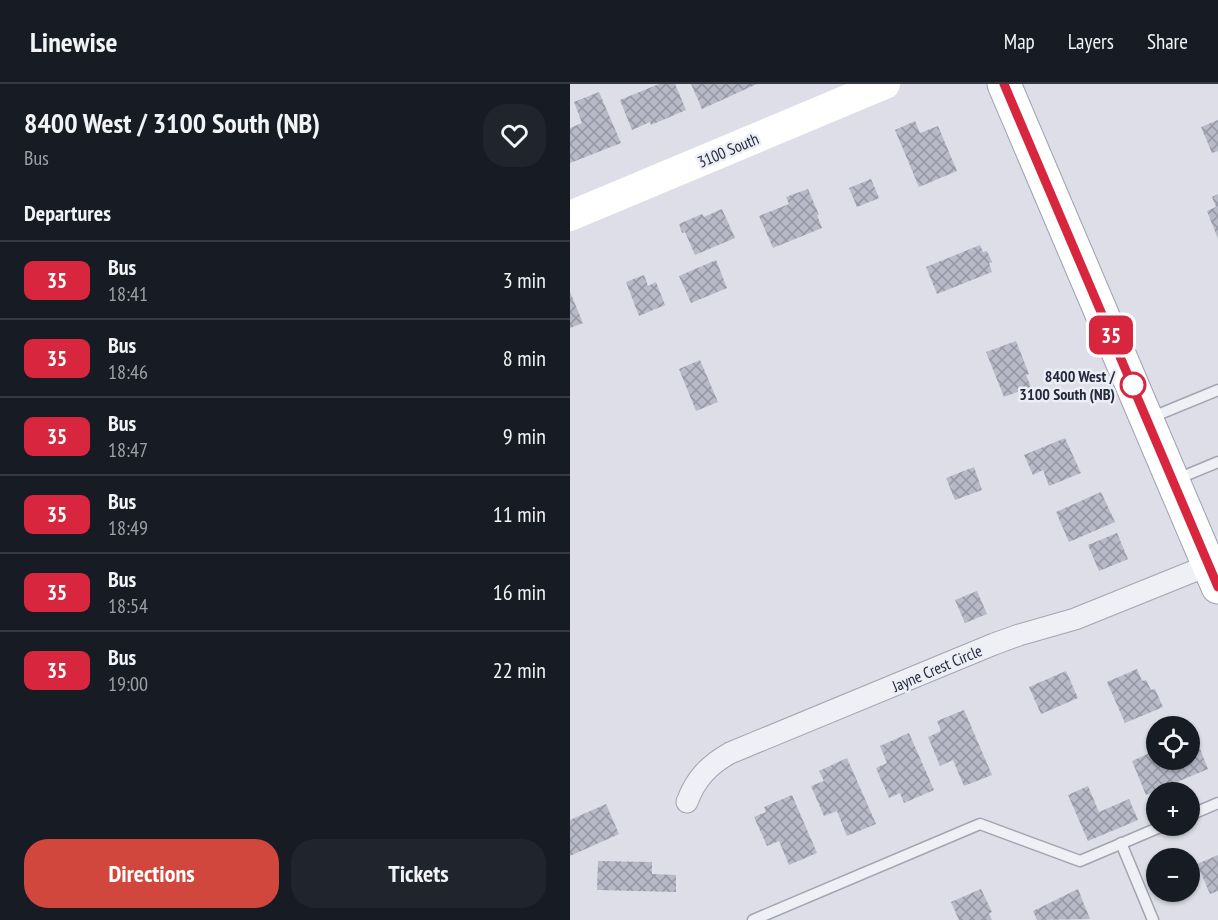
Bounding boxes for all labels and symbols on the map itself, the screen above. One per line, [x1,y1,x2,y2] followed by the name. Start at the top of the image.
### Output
[694,128,762,172] street label: 3100 South
[1084,316,1138,354] line badge: 35
[1019,366,1115,404] place label: 8400 West / 3100 South (NB)
[1120,372,1146,398] marker: 8400 West / 3100 South (NB)
[888,640,985,696] street label: Jayne Crest Circle

